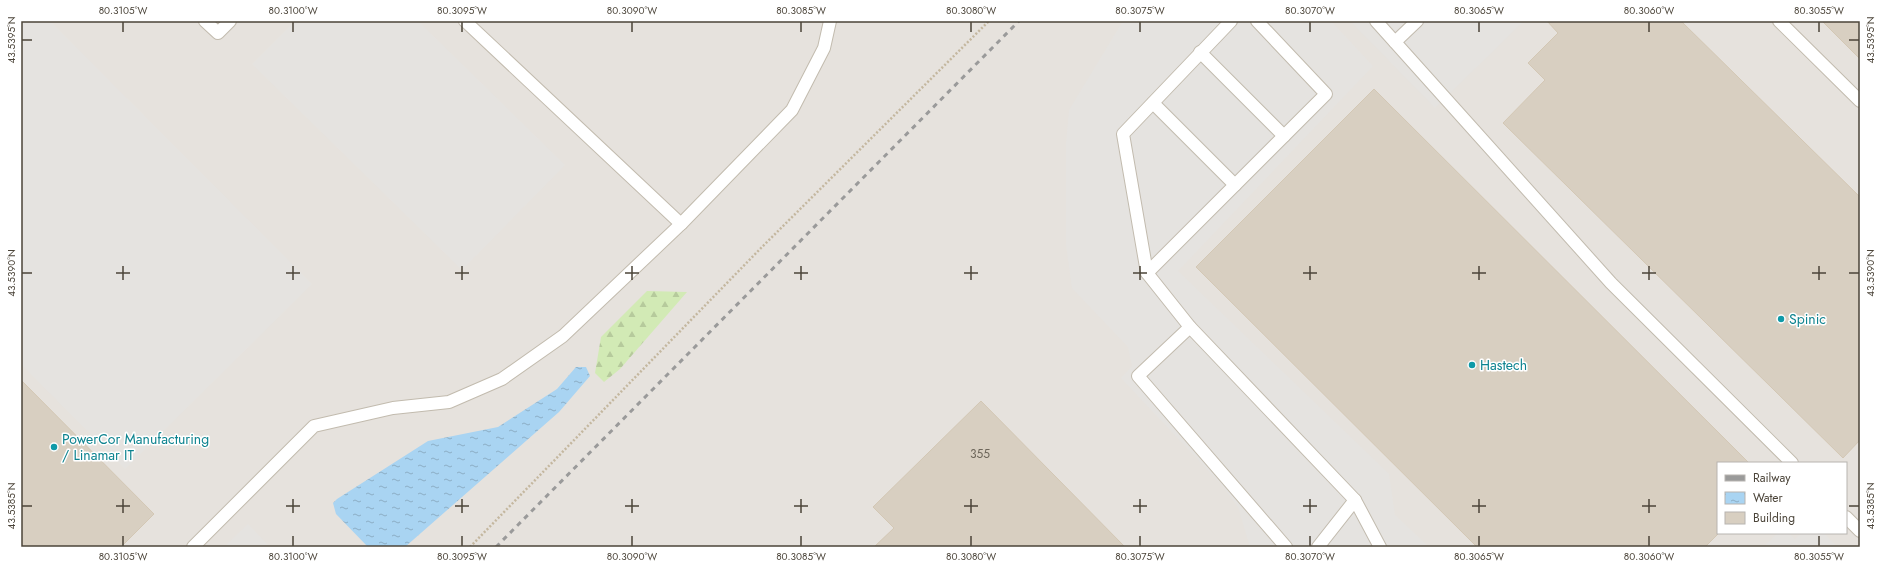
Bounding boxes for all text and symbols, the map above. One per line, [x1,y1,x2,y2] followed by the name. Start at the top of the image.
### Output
[99,3,147,18] text: 80.3105°W
[268,3,318,18] text: 80.3100°W
[437,3,487,18] text: 80.3095°W
[607,3,657,18] text: 80.3090°W
[776,3,826,18] text: 80.3085°W
[946,3,996,18] text: 80.3080°W
[1115,3,1165,18] text: 80.3075°W
[1285,3,1335,18] text: 80.3070°W
[1454,3,1504,18] text: 80.3065°W
[1624,3,1674,18] text: 80.3060°W
[1794,3,1844,18] text: 80.3055°W
[4,16,19,64] text: 43.5395°N
[1863,16,1878,64] text: 43.5395°N
[4,249,19,297] text: 43.5390°N
[1863,249,1878,297] text: 43.5390°N
[1789,309,1826,329] place label: Spinic
[1776,314,1786,324] marker: Spinic
[1480,355,1527,375] place label: Hastech
[1467,360,1477,370] marker: Hastech
[62,429,209,465] place label: PowerCor Manufacturing / Linamar IT
[49,442,59,452] marker: PowerCor Manufacturing / Linamar IT
[970,445,990,463] house number: 355
[1717,462,1847,534] legend
[1753,469,1791,487] text: Railway
[4,483,19,529] text: 43.5385°N
[1863,483,1878,529] text: 43.5385°N
[1753,489,1784,507] text: Water
[1753,509,1795,527] text: Building
[99,549,147,564] text: 80.3105°W
[268,549,318,564] text: 80.3100°W
[437,549,487,564] text: 80.3095°W
[607,549,657,564] text: 80.3090°W
[776,549,826,564] text: 80.3085°W
[946,549,996,564] text: 80.3080°W
[1115,549,1165,564] text: 80.3075°W
[1285,549,1335,564] text: 80.3070°W
[1454,549,1504,564] text: 80.3065°W
[1624,549,1674,564] text: 80.3060°W
[1794,549,1844,564] text: 80.3055°W

